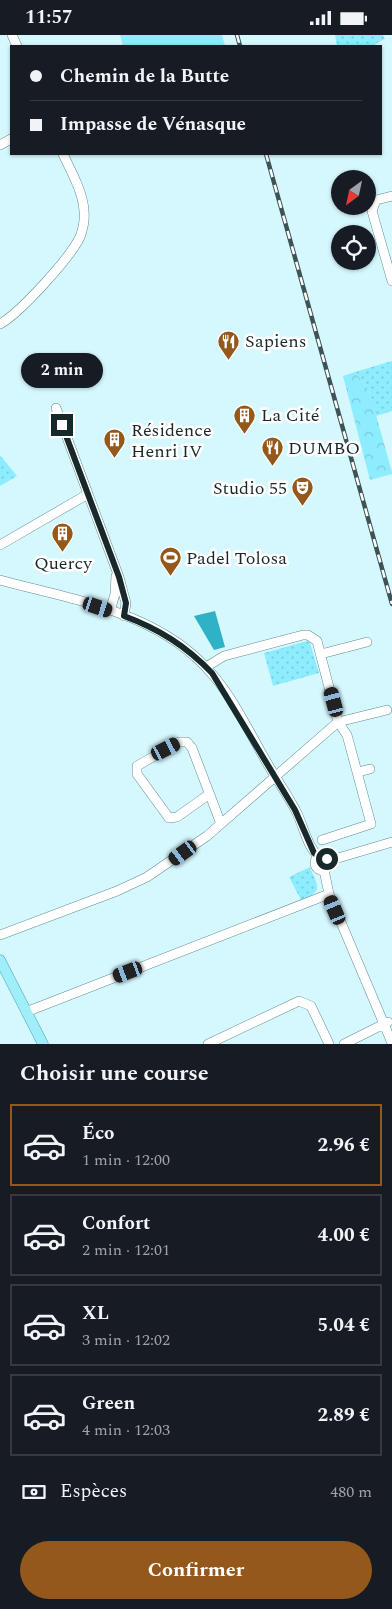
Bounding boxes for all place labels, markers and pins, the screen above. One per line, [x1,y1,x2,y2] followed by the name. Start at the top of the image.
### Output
[245,328,307,355] place label: Sapiens
[217,329,241,360] restaurant icon: Sapiens
[261,402,320,429] place label: La Cité
[233,403,257,434] building icon: La Cité
[131,417,212,465] place label: Résidence Henri IV
[103,428,127,459] building icon: Résidence Henri IV
[288,435,360,462] place label: DUMBO
[260,436,284,467] restaurant icon: DUMBO
[213,475,287,502] place label: Studio 55
[291,476,315,507] theatre icon: Studio 55
[51,521,75,552] building icon: Quercy
[186,545,287,572] place label: Padel Tolosa
[158,546,182,577] sports icon: Padel Tolosa
[34,550,93,577] place label: Quercy

